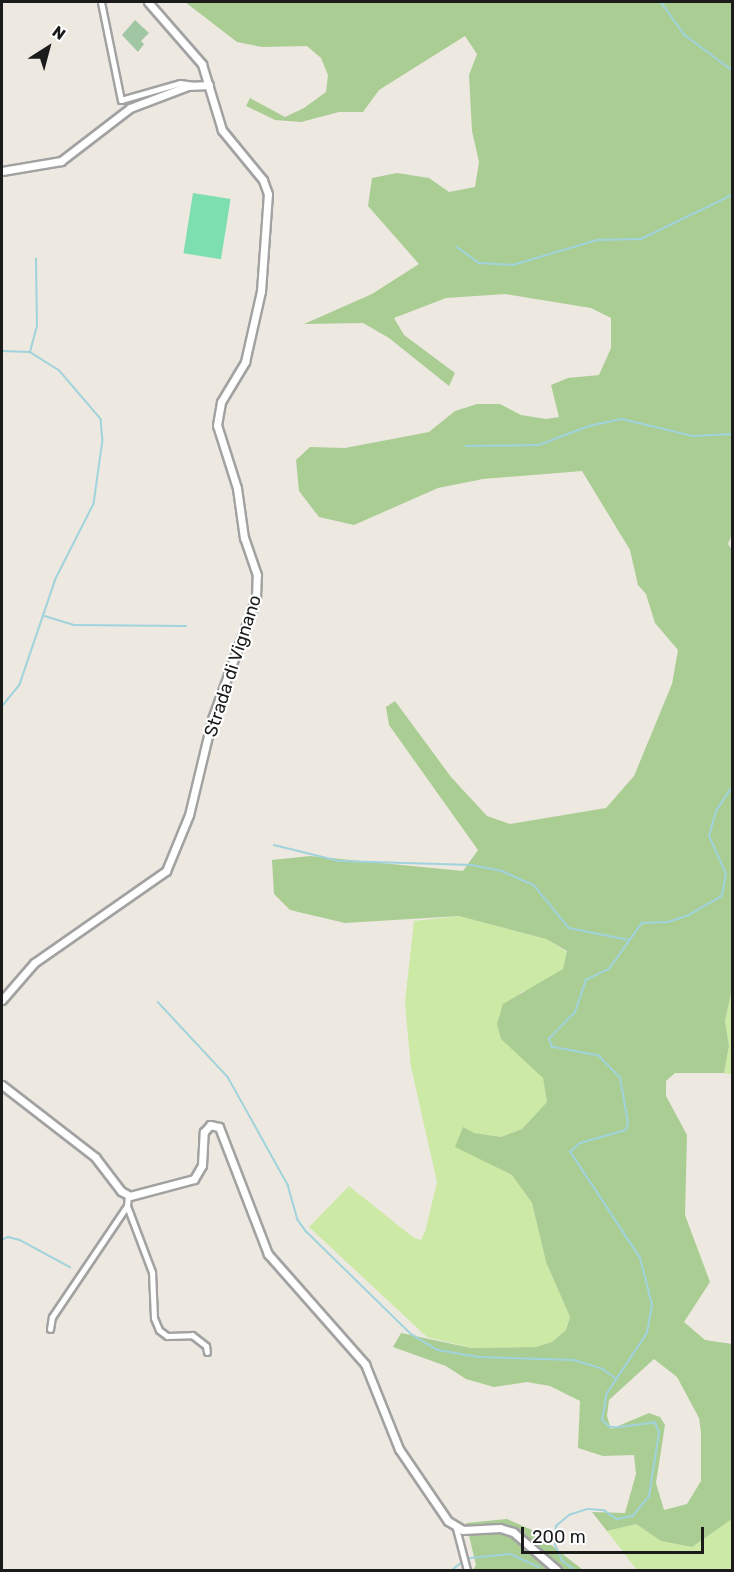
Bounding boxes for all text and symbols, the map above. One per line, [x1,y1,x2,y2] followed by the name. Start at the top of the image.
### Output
[18,18,78,78] north arrow
[49,22,69,44] text: N
[200,592,266,740] street label: Strada di Vignano
[524,1515,707,1553] scale bar
[532,1526,586,1548] text: 200 m

